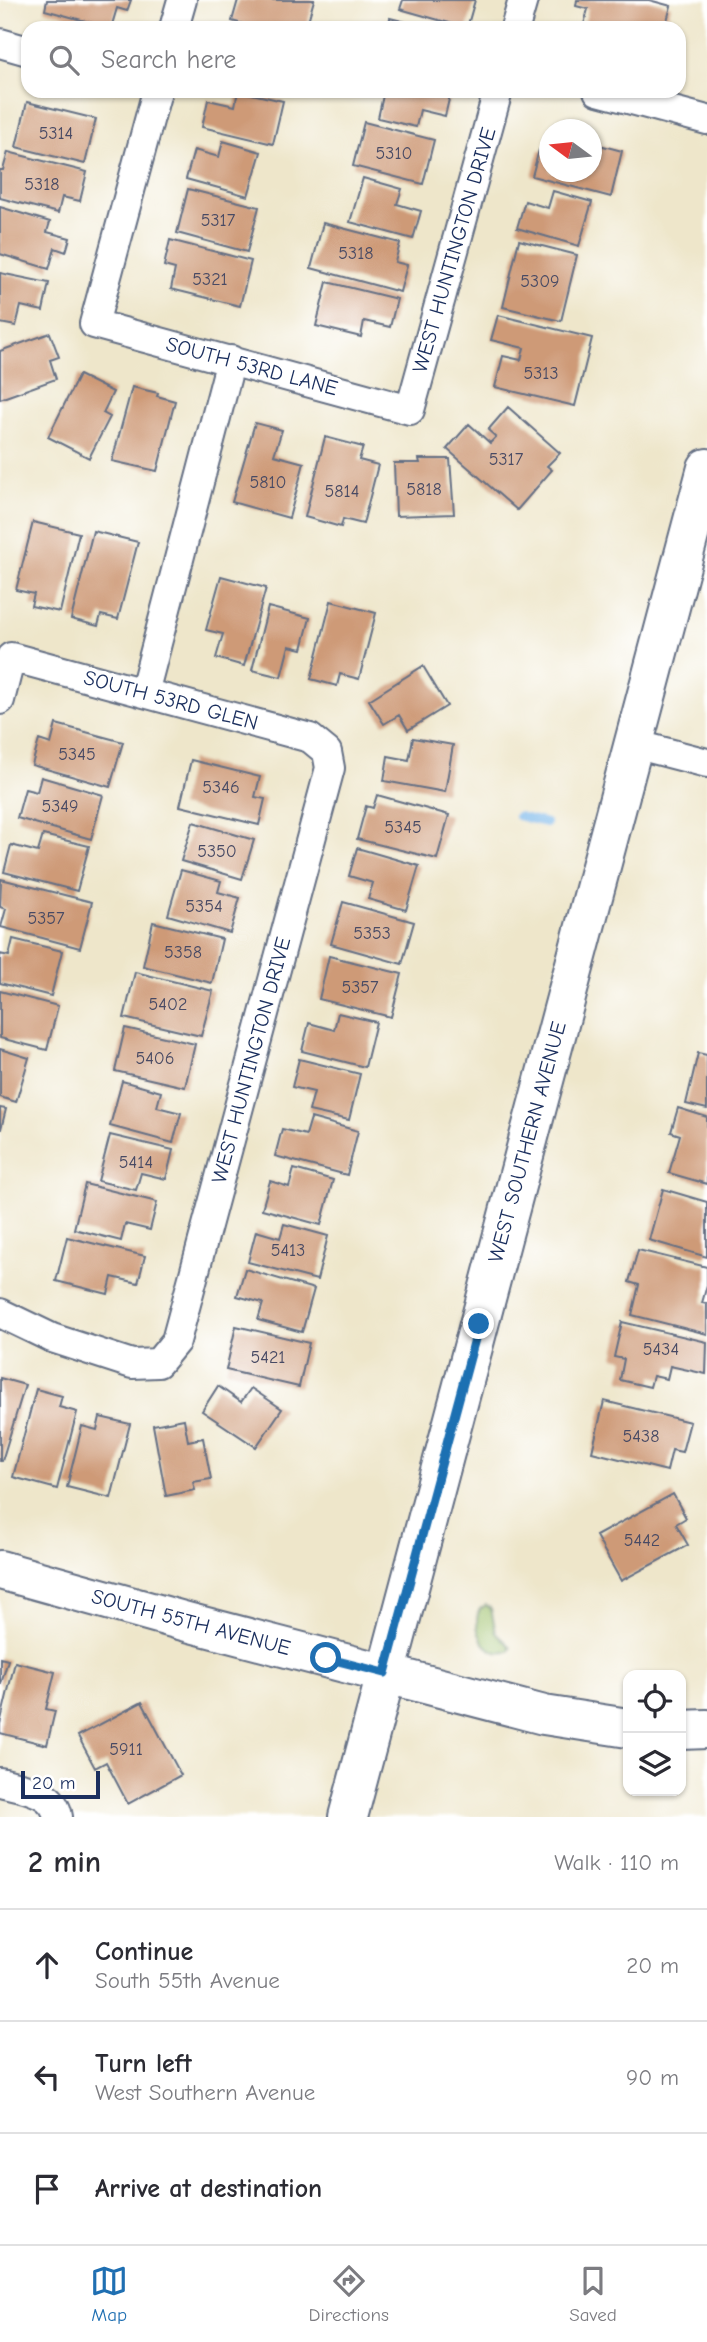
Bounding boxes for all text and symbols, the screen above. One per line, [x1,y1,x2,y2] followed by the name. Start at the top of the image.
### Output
[21,21,686,98] search box
[45,41,83,79] icon: search
[101,45,236,75] text: Search here
[539,119,602,182] north arrow
[39,123,73,144] house number: 5314
[407,125,501,375] street label: WEST HUNTINGTON DRIVE
[376,143,412,164] house number: 5310
[24,174,60,195] house number: 5318
[201,210,236,231] house number: 5317
[338,243,374,264] house number: 5318
[192,269,228,290] house number: 5321
[520,271,560,292] house number: 5309
[164,332,340,400] street label: SOUTH 53RD LANE
[523,363,559,384] house number: 5313
[489,449,524,470] house number: 5317
[249,472,287,493] house number: 5810
[406,479,442,500] house number: 5818
[325,481,359,502] house number: 5814
[81,665,261,735] street label: SOUTH 53RD GLEN
[58,744,96,765] house number: 5345
[202,777,240,798] house number: 5346
[41,796,79,817] house number: 5349
[384,817,422,838] house number: 5345
[197,841,237,862] house number: 5350
[185,896,223,917] house number: 5354
[27,908,65,929] house number: 5357
[353,923,391,944] house number: 5353
[207,934,295,1186] street label: WEST HUNTINGTON DRIVE
[164,942,202,963] house number: 5358
[341,977,379,998] house number: 5357
[149,994,187,1015] house number: 5402
[483,1019,571,1265] street label: WEST SOUTHERN AVENUE
[135,1048,175,1069] house number: 5406
[119,1152,153,1173] house number: 5414
[271,1240,305,1261] house number: 5413
[463,1308,494,1339] route end
[643,1339,679,1360] house number: 5434
[250,1347,286,1368] house number: 5421
[623,1426,659,1447] house number: 5438
[624,1530,660,1551] house number: 5442
[89,1584,293,1660] street label: SOUTH 55TH AVENUE
[310,1642,341,1673] route start
[623,1670,686,1796] map controls
[623,1670,686,1733] button: locate
[623,1733,686,1796] button: layers
[109,1739,143,1760] house number: 5911
[21,1768,100,1800] scale bar
[32,1772,76,1794] text: 20 m
[28,1845,101,1880] text: 2 min
[554,1849,679,1876] text: Walk · 110 m
[95,1937,193,1967] text: Continue
[28,1946,66,1984] icon: ahead
[626,1952,679,1979] text: 20 m
[95,1967,280,1994] text: South 55th Avenue
[95,2049,192,2079] text: Turn left
[28,2058,66,2096] icon: left
[626,2064,679,2091] text: 90 m
[95,2079,315,2106] text: West Southern Avenue
[28,2170,66,2208] icon: arrive
[95,2174,322,2204] text: Arrive at destination
[90,2262,128,2326] tab: Map
[309,2262,389,2326] tab: Directions
[569,2262,617,2326] tab: Saved

